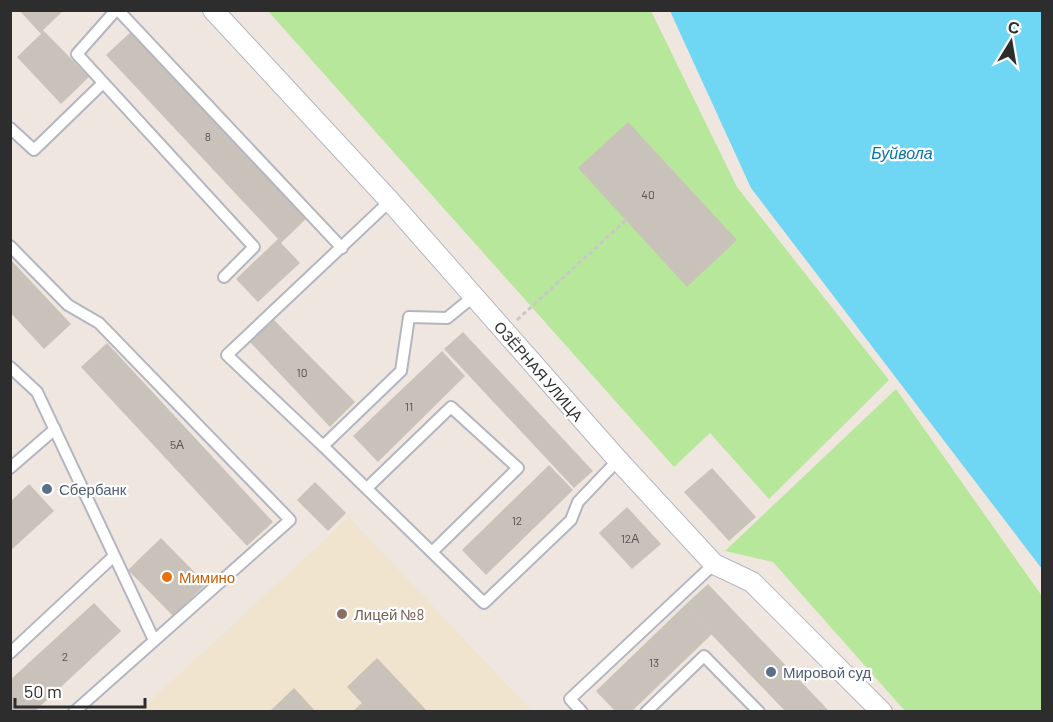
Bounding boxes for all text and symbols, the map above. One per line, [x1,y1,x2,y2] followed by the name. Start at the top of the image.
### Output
[981,12,1041,72] north arrow
[1006,16,1022,37] text: С
[205,129,211,143] house number: 8
[871,143,933,162] water label: Буйвола
[641,187,655,201] house number: 40
[491,317,587,425] street label: ОЗЁРНАЯ УЛИЦА
[297,365,307,379] house number: 10
[405,399,413,413] house number: 11
[170,437,184,451] house number: 5А
[59,480,127,498] place label: Сбербанк
[40,482,54,496] marker: Сбербанк
[512,513,522,527] house number: 12
[621,531,639,545] house number: 12А
[179,568,235,586] place label: Мимино
[160,570,174,584] marker: Мимино
[354,605,424,623] place label: Лицей №8
[335,607,349,621] marker: Лицей №8
[62,649,68,663] house number: 2
[649,655,659,669] house number: 13
[783,663,872,681] place label: Мировой суд
[764,665,778,679] marker: Мировой суд
[15,671,146,709] scale bar
[24,680,62,702] text: 50 m

